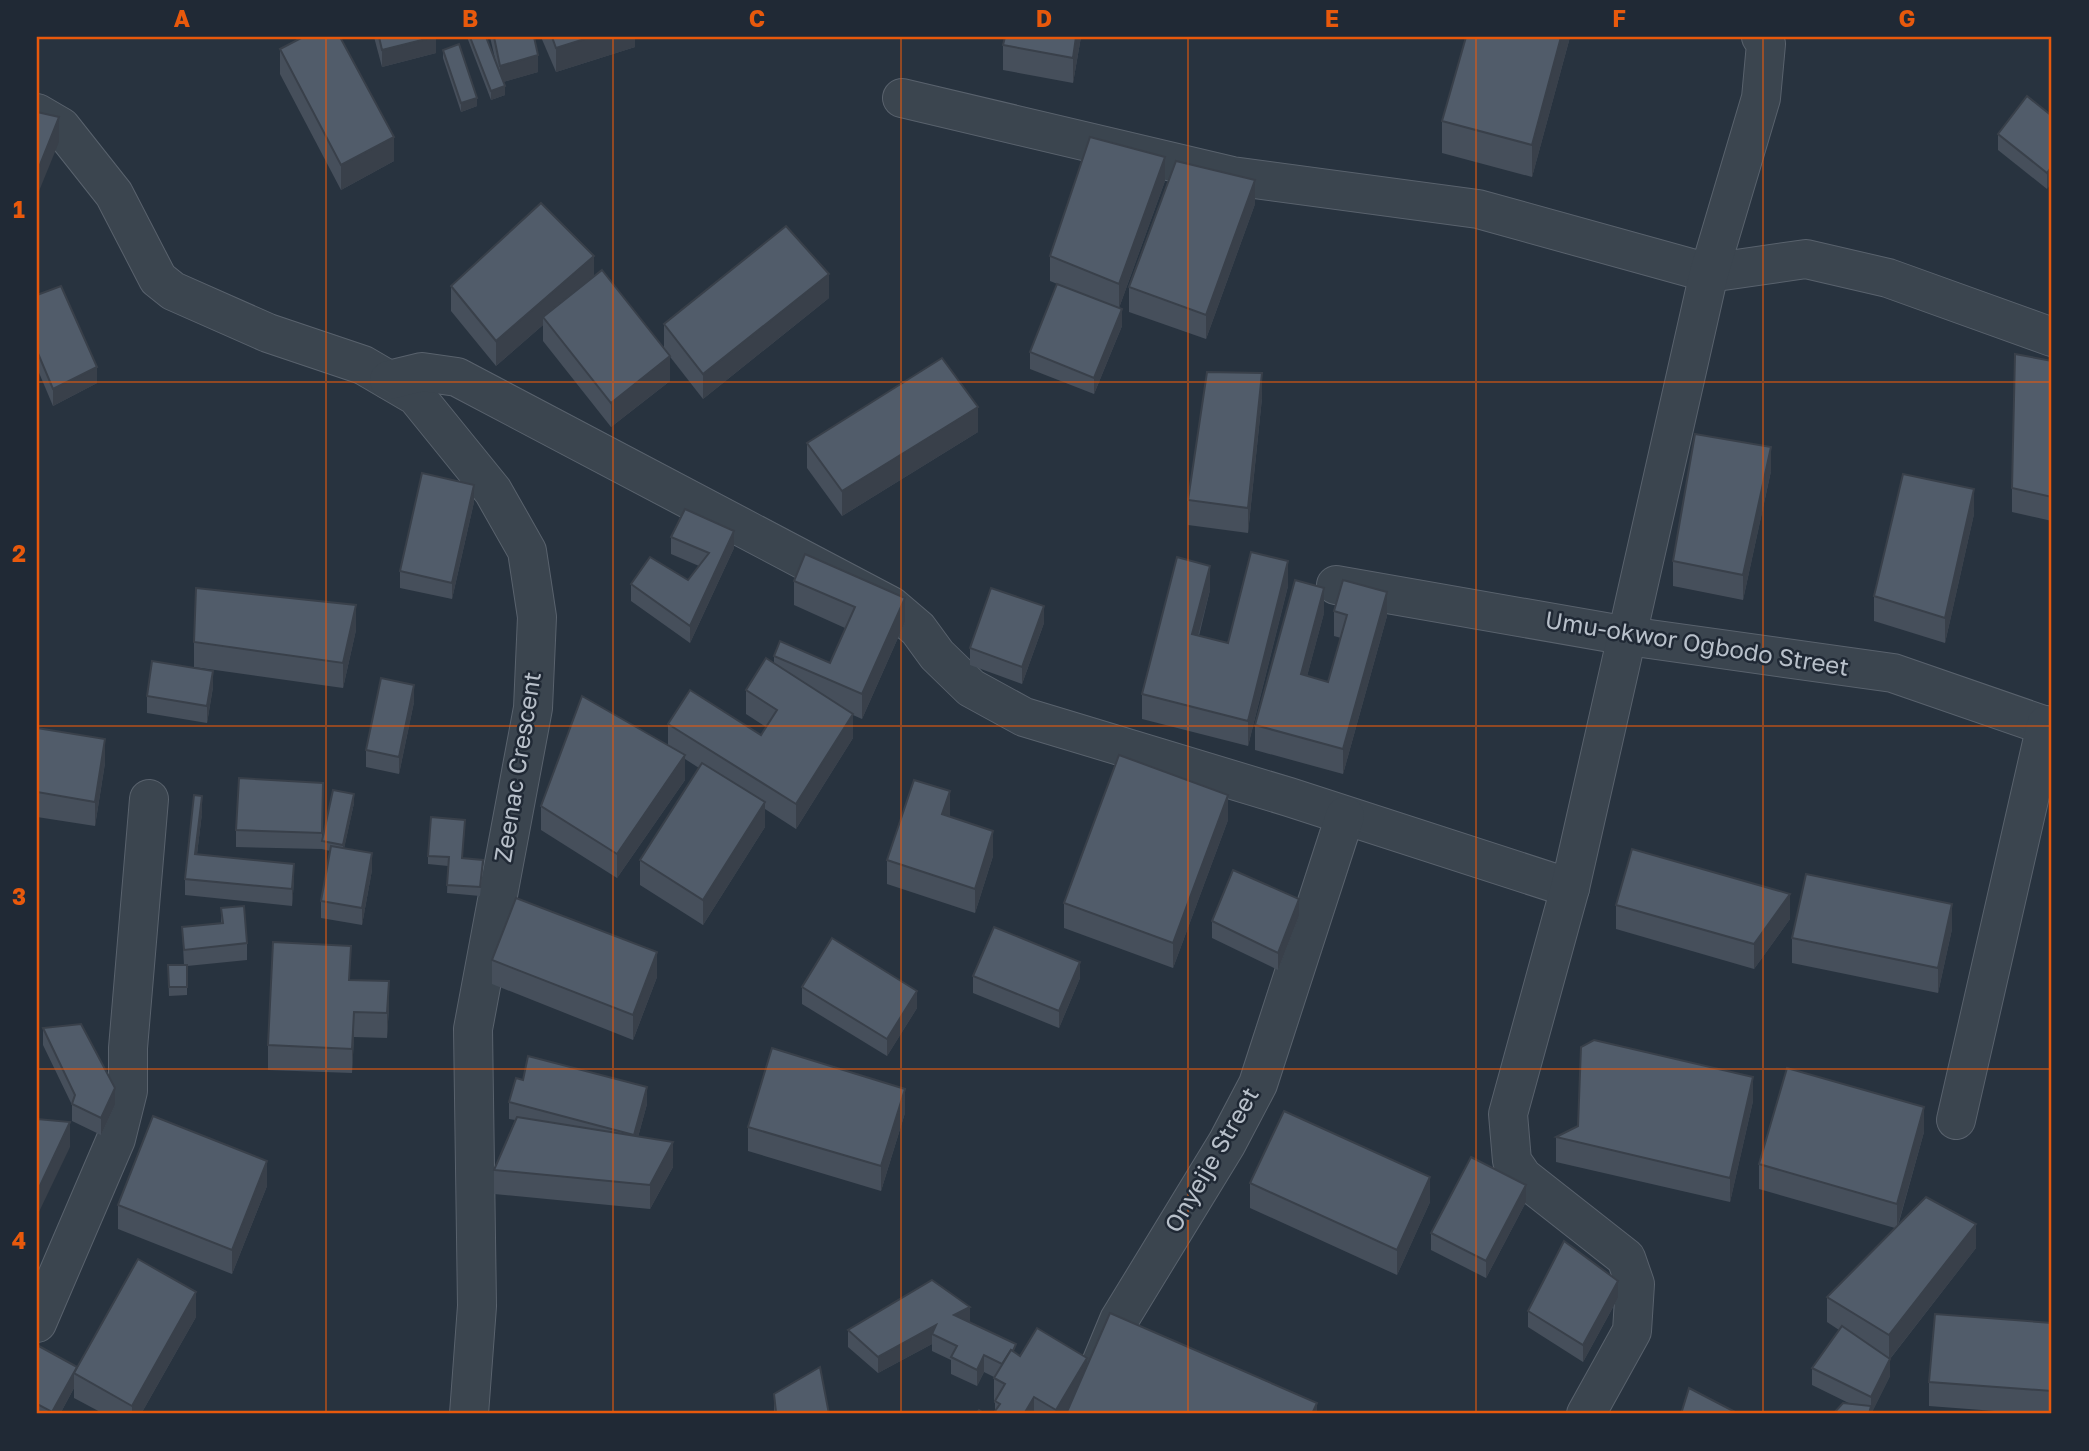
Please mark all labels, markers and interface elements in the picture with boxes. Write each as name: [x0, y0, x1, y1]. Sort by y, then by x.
text: A: [174, 4, 191, 32]
text: B: [462, 4, 478, 32]
text: C: [749, 4, 765, 32]
text: D: [1036, 4, 1052, 32]
text: E: [1325, 4, 1339, 32]
text: F: [1612, 4, 1626, 32]
text: G: [1899, 4, 1915, 32]
text: 1: [13, 195, 25, 223]
text: 2: [12, 539, 26, 567]
street label: Umu-okwor Ogbodo Street: [1543, 604, 1851, 681]
street label: Zeenac Crescent: [487, 669, 546, 864]
text: 3: [12, 882, 26, 910]
street label: Onyeije Street: [1157, 1082, 1264, 1237]
text: 4: [12, 1226, 26, 1254]

